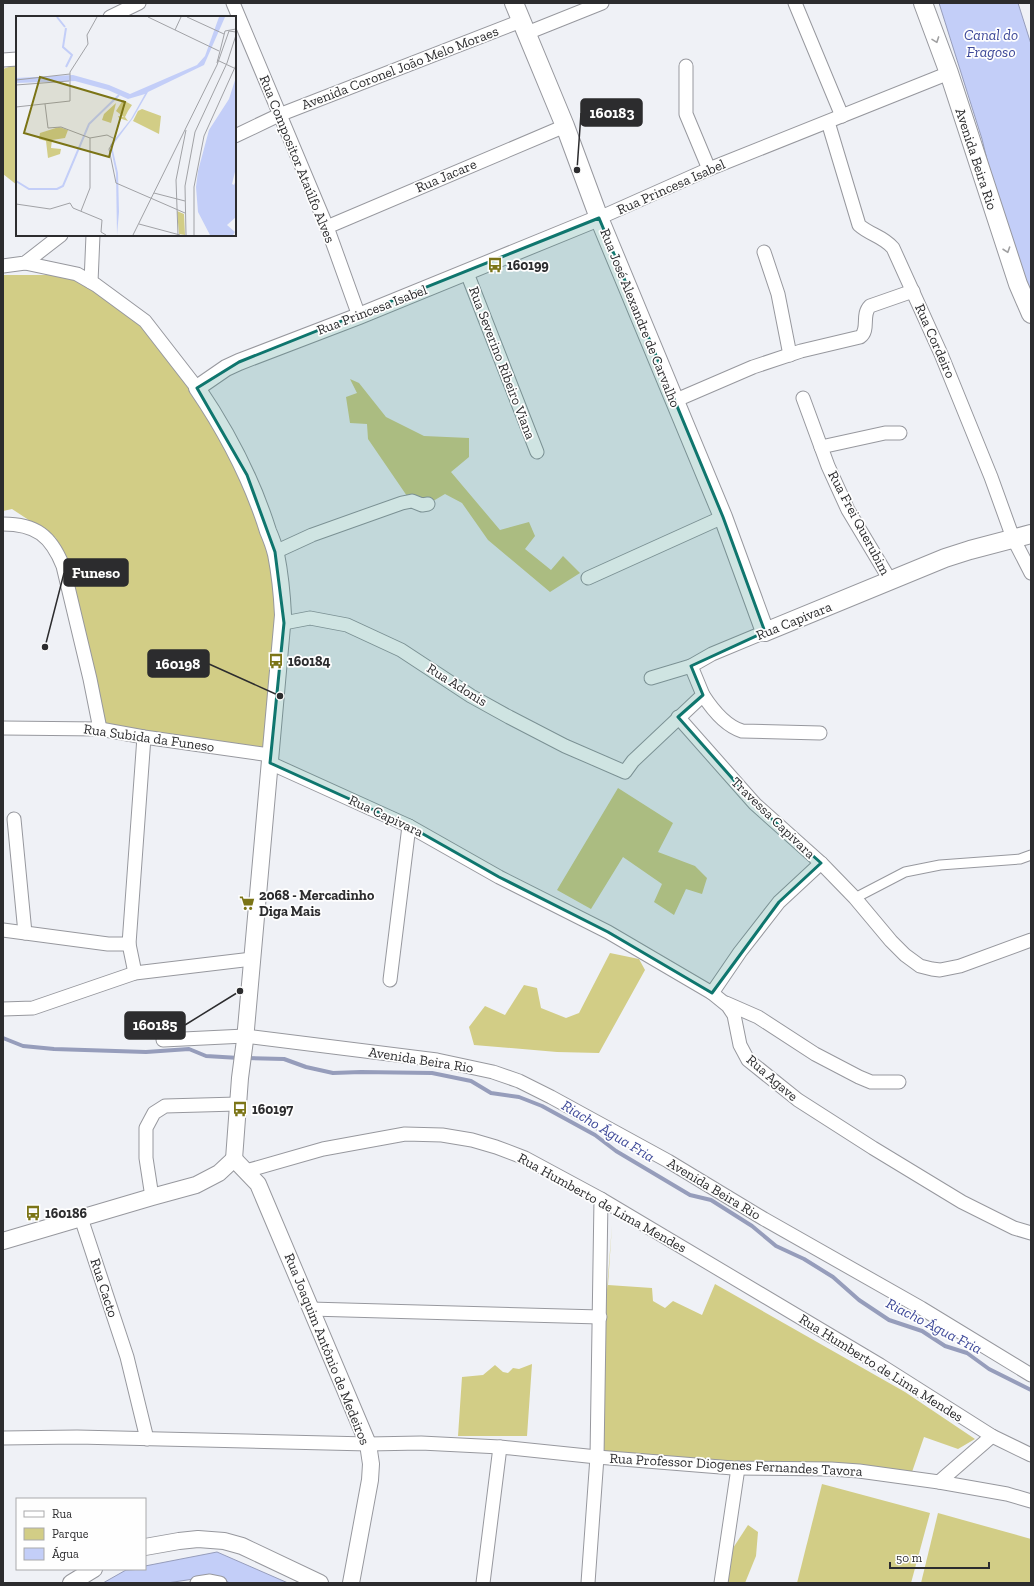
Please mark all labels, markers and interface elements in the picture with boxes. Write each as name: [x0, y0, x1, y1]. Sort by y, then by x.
inset map: [16, 16, 236, 236]
street label: Avenida Coronel João Melo Moraes: [299, 23, 501, 113]
water label: Canal do Fragoso: [964, 26, 1018, 61]
one-way arrow: [932, 36, 940, 43]
street label: Rua Compositor Ataúlfo Alves: [256, 73, 338, 245]
callout: 160183: [581, 99, 642, 126]
text: 160183: [590, 104, 634, 122]
street label: Avenida Beira Rio: [952, 106, 1000, 212]
street label: Rua Jacare: [413, 155, 479, 196]
street label: Rua Princesa Isabel: [614, 155, 728, 218]
street label: Rua José Alexandre de Carvalho: [596, 226, 684, 410]
one-way arrow: [1002, 246, 1010, 253]
bus stop icon: 160199: [486, 256, 504, 274]
place label: 160199: [507, 257, 549, 274]
street label: Rua Princesa Isabel: [315, 281, 430, 339]
street label: Rua Severino Ribeiro Viana: [465, 284, 539, 442]
street label: Rua Cordeiro: [911, 301, 959, 381]
street label: Rua Frei Querubim: [824, 468, 894, 578]
callout: Funeso: [64, 559, 128, 586]
text: Funeso: [72, 564, 120, 582]
street label: Rua Capivara: [754, 598, 835, 644]
callout: 160198: [148, 650, 209, 677]
bus stop icon: 160184: [267, 652, 285, 670]
place label: 160184: [288, 653, 330, 670]
text: 160198: [156, 655, 200, 673]
street label: Rua Adonis: [424, 660, 490, 710]
street label: Rua Subida da Funeso: [82, 720, 216, 756]
street label: Travessa Capivara: [727, 774, 819, 863]
street label: Rua Capivara: [346, 791, 426, 841]
place label: 2068 - Mercadinho Diga Mais: [259, 887, 375, 920]
supermarket icon: 2068 - Mercadinho Diga Mais: [238, 894, 256, 912]
callout: 160185: [125, 1012, 185, 1039]
text: 160185: [133, 1016, 178, 1034]
street label: Avenida Beira Rio: [367, 1043, 475, 1077]
street label: Rua Agave: [743, 1051, 801, 1105]
water label: Riacho Água Fria: [558, 1096, 658, 1166]
bus stop icon: 160197: [231, 1100, 249, 1118]
place label: 160197: [252, 1101, 293, 1118]
street label: Rua Humberto de Lima Mendes: [515, 1149, 689, 1257]
street label: Avenida Beira Rio: [664, 1154, 764, 1224]
bus stop icon: 160186: [24, 1204, 42, 1222]
place label: 160186: [45, 1205, 87, 1222]
street label: Rua Joaquim Antônio de Medeiros: [281, 1251, 373, 1447]
street label: Rua Cacto: [86, 1256, 122, 1320]
water label: Riacho Água Fria: [883, 1294, 985, 1358]
street label: Rua Humberto de Lima Mendes: [796, 1310, 966, 1426]
street label: Rua Professor Diogenes Fernandes Tavora: [609, 1450, 863, 1480]
legend: [16, 1498, 146, 1570]
text: Rua: [52, 1507, 72, 1521]
text: Parque: [52, 1527, 89, 1541]
scale bar: [890, 1544, 989, 1570]
text: Água: [52, 1546, 79, 1561]
text: 50 m: [896, 1551, 923, 1565]

